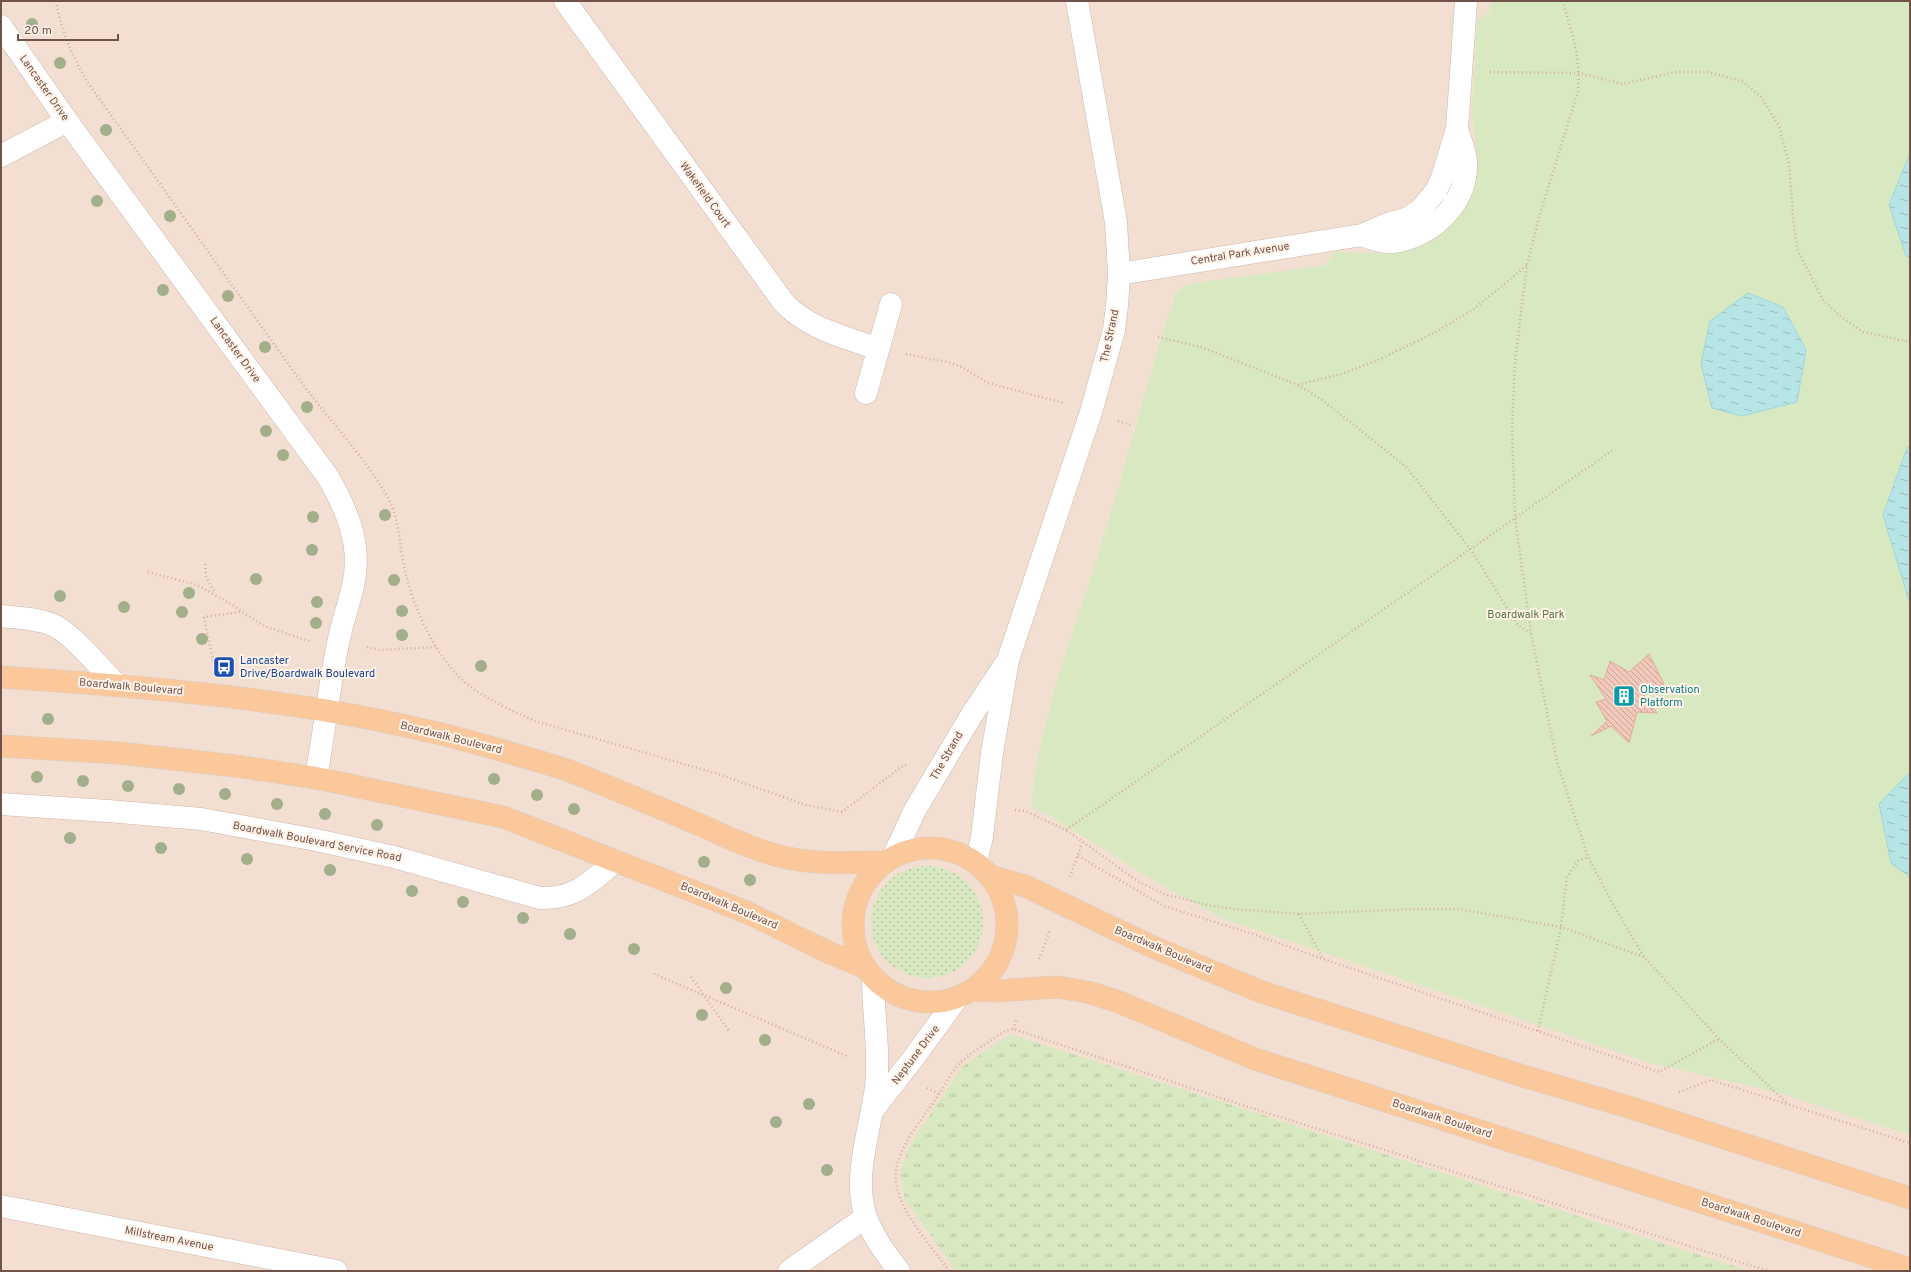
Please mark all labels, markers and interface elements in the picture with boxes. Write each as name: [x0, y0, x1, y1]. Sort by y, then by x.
scale bar: [18, 16, 118, 42]
text: 20 m: [24, 23, 52, 39]
street label: Lancaster Drive: [16, 52, 72, 124]
street label: Wakefield Court: [676, 159, 734, 231]
street label: Central Park Avenue: [1190, 239, 1290, 269]
street label: The Strand: [1098, 308, 1122, 364]
street label: Lancaster Drive: [207, 314, 264, 386]
park label: Boardwalk Park: [1487, 608, 1565, 622]
bus stop icon: Lancaster Drive/Boardwalk Boulevard: [211, 654, 237, 680]
place label: Lancaster Drive/Boardwalk Boulevard: [240, 654, 375, 681]
street label: Boardwalk Boulevard: [78, 675, 184, 699]
building icon: Observation Platform: [1611, 683, 1637, 709]
place label: Observation Platform: [1640, 683, 1700, 710]
street label: Boardwalk Boulevard: [399, 719, 503, 757]
street label: The Strand: [927, 729, 967, 783]
street label: Boardwalk Boulevard Service Road: [231, 819, 403, 865]
street label: Boardwalk Boulevard: [678, 879, 780, 933]
street label: Boardwalk Boulevard: [1112, 923, 1214, 977]
street label: Neptune Drive: [889, 1022, 943, 1088]
street label: Boardwalk Boulevard: [1390, 1096, 1494, 1142]
street label: Boardwalk Boulevard: [1699, 1195, 1803, 1241]
street label: Millstream Avenue: [123, 1224, 215, 1254]

